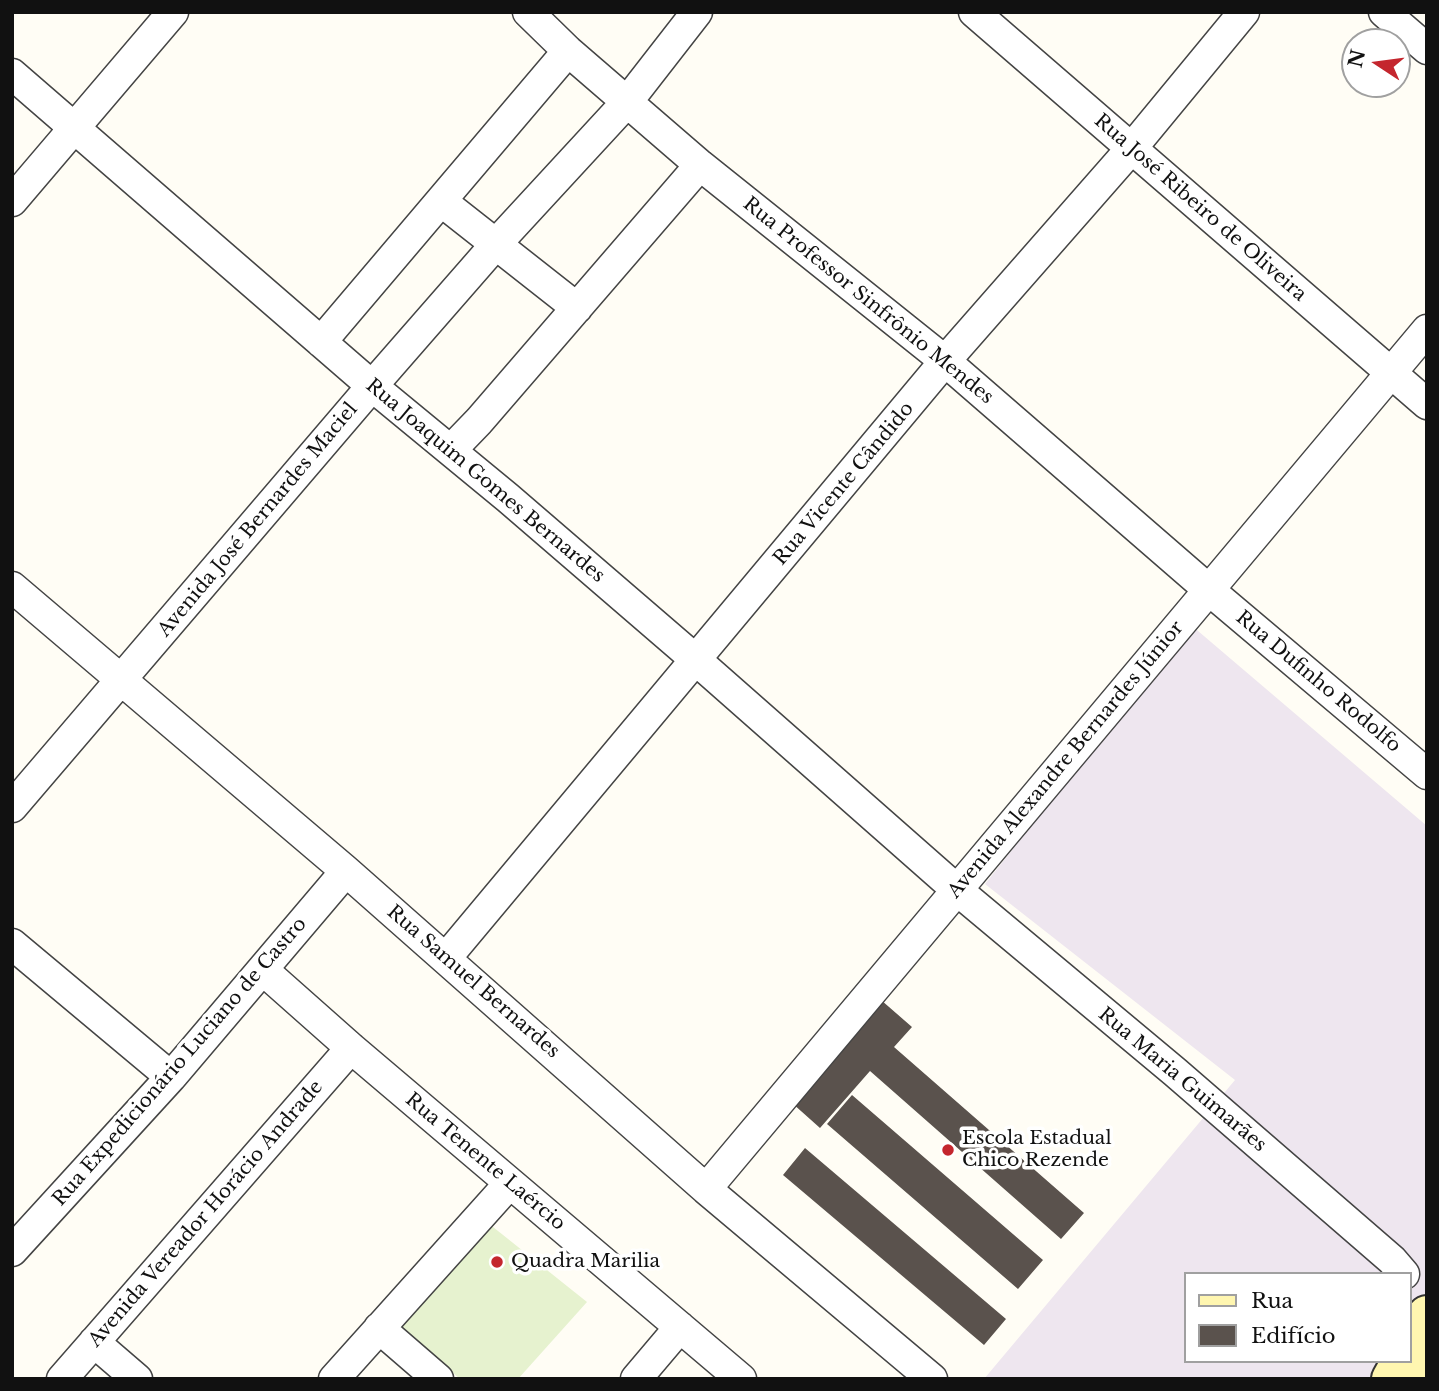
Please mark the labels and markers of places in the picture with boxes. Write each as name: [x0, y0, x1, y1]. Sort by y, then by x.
place label: Escola Estadual Chico Rezende: [962, 1128, 1112, 1172]
marker: Escola Estadual Chico Rezende: [940, 1142, 956, 1158]
place label: Quadra Marilia: [511, 1251, 660, 1273]
marker: Quadra Marilia: [489, 1254, 505, 1270]

